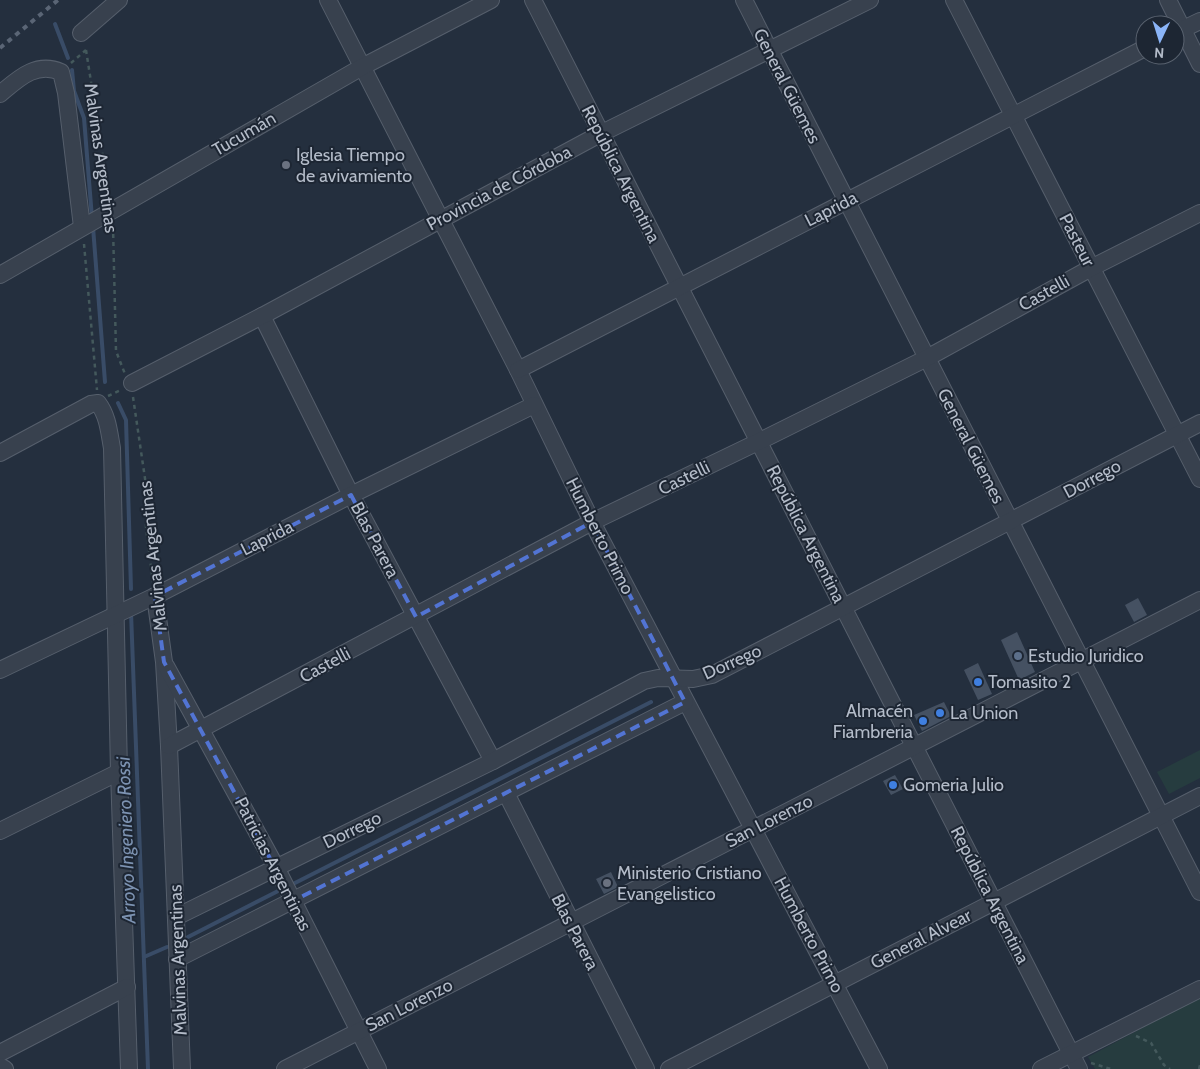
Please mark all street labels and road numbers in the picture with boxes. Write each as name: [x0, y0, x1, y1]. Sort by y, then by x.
street label: General Güemes: [749, 25, 825, 147]
street label: Malvinas Argentinas: [80, 82, 122, 234]
street label: República Argentina: [577, 102, 665, 247]
street label: Tucumán: [208, 107, 280, 161]
street label: Provincia de Córdoba: [423, 140, 575, 235]
street label: Laprida: [801, 186, 861, 231]
street label: Pasteur: [1054, 210, 1100, 270]
street label: Castelli: [1015, 270, 1073, 316]
street label: General Güemes: [933, 385, 1009, 507]
street label: Dorrego: [1059, 455, 1125, 503]
street label: Castelli: [655, 456, 713, 500]
street label: República Argentina: [762, 462, 850, 607]
street label: Humberto Primo: [561, 474, 639, 598]
street label: Malvinas Argentinas: [134, 480, 172, 632]
street label: Blas Parera: [346, 498, 404, 582]
street label: Laprida: [237, 515, 297, 560]
street label: Dorrego: [699, 639, 765, 685]
street label: Castelli: [296, 642, 354, 688]
street label: San Lorenzo: [722, 790, 816, 852]
street label: Patricias Argentinas: [230, 794, 316, 934]
street label: Dorrego: [319, 806, 385, 854]
street label: República Argentina: [946, 823, 1034, 968]
street label: Humberto Primo: [769, 873, 849, 997]
street label: Malvinas Argentinas: [164, 884, 192, 1036]
street label: Blas Parera: [546, 890, 604, 974]
street label: General Alvear: [867, 904, 975, 974]
street label: San Lorenzo: [362, 974, 456, 1036]

